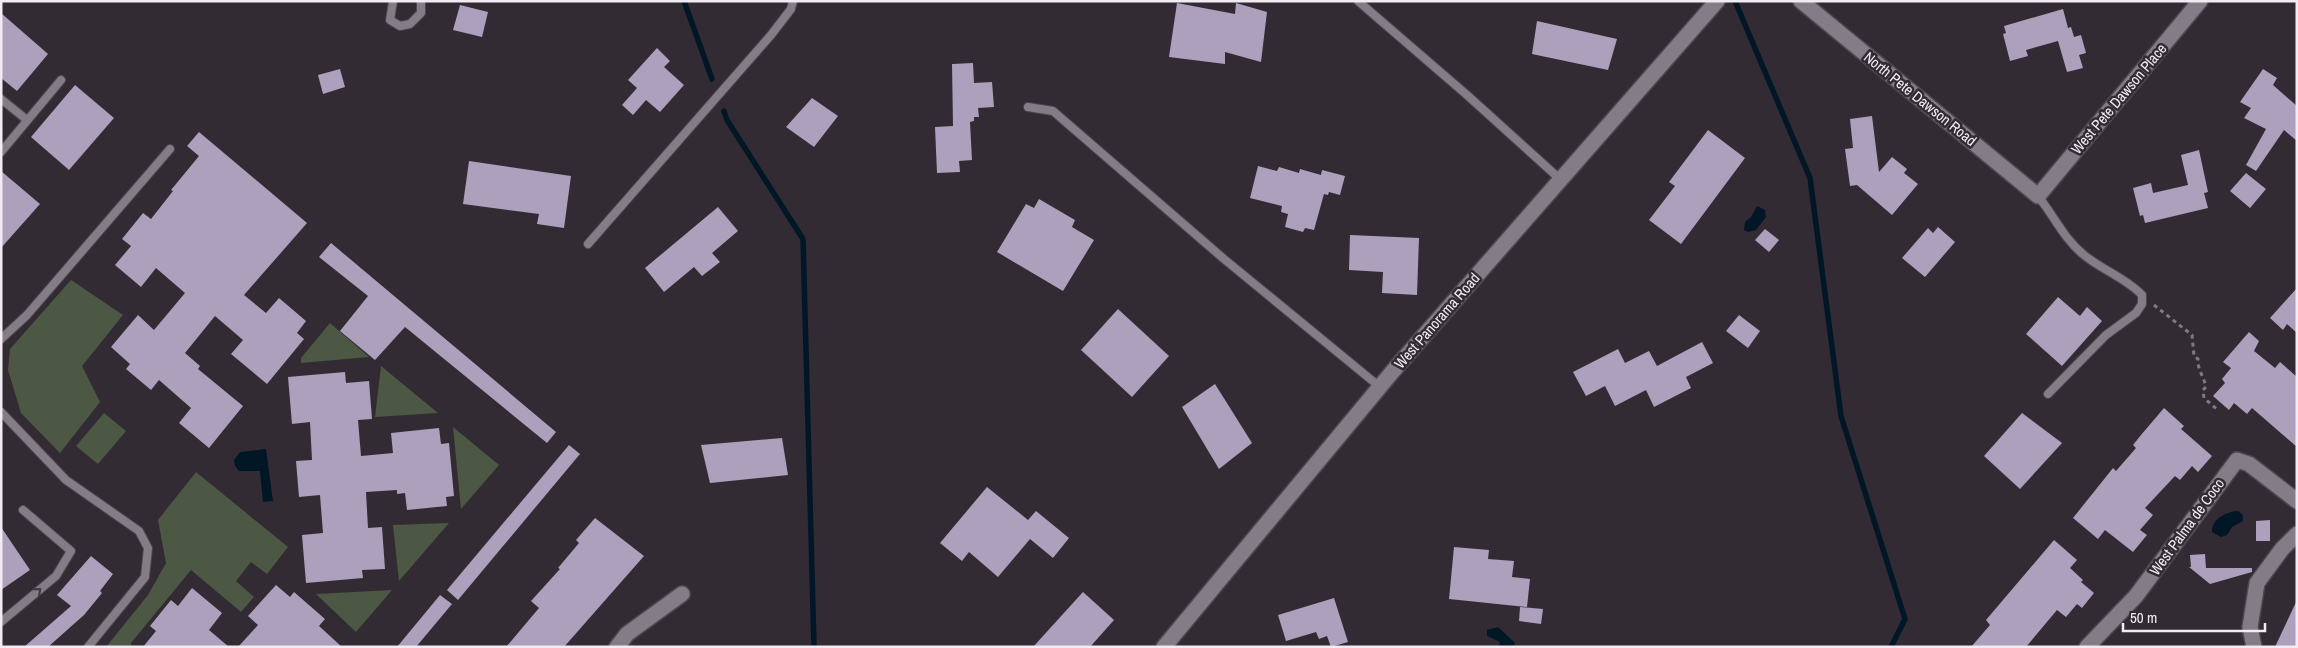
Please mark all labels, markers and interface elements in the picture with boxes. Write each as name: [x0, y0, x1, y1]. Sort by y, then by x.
street label: West Pete Dawson Place: [2066, 39, 2171, 159]
street label: North Pete Dawson Road: [1860, 47, 1981, 151]
street label: West Panorama Road: [1389, 268, 1484, 373]
street label: West Palma de Coco: [2144, 474, 2229, 580]
one-way arrow: [33, 587, 42, 596]
scale bar: [2123, 600, 2266, 632]
text: 50 m: [2130, 607, 2157, 628]

